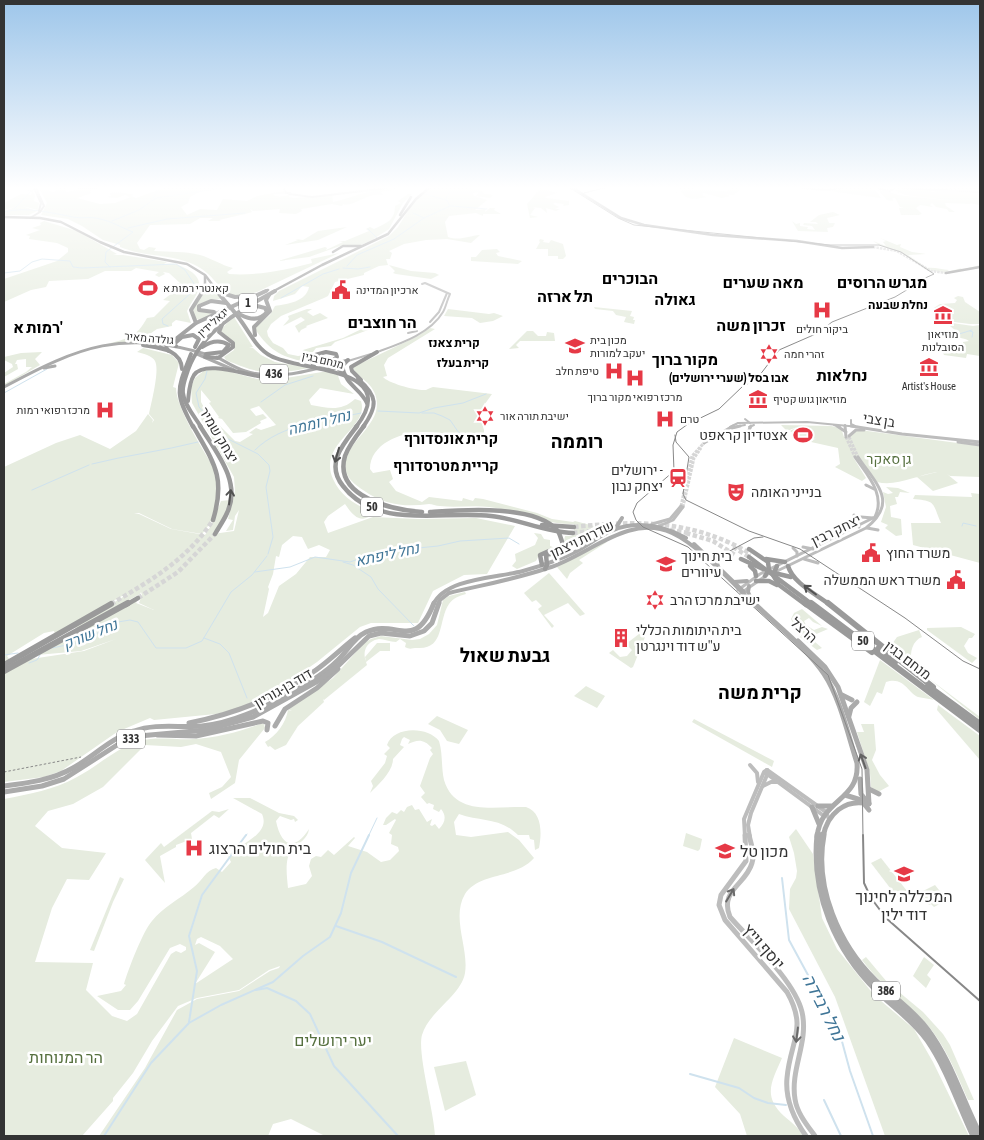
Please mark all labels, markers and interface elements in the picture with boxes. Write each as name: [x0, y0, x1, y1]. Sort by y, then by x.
district label: הבוכרים: [602, 269, 658, 287]
district label: מאה שערים: [722, 273, 804, 291]
district label: מגרש הרוסים: [837, 273, 927, 291]
sports icon: קאנטרי רמות א: [137, 277, 159, 299]
public building icon: ארכיון המדינה: [330, 279, 352, 301]
place label: קאנטרי רמות א: [163, 282, 229, 294]
place label: ארכיון המדינה: [356, 284, 419, 296]
district label: תל ארזה: [537, 287, 593, 305]
district label: גאולה: [654, 290, 696, 308]
road number: 1: [239, 294, 257, 312]
district label: נחלת שבעה: [868, 298, 928, 312]
hospital icon: ביקור חולים: [811, 299, 833, 321]
museum icon: מוזיאון הסובלנות: [932, 304, 954, 326]
street label: יגאל ידין: [195, 305, 231, 339]
district label: הר חוצבים: [347, 313, 417, 331]
district label: זכרון משה: [716, 316, 786, 334]
district label: רמות א': [13, 318, 63, 336]
place label: ביקור חולים: [796, 323, 848, 335]
place label: מוזיאון הסובלנות: [922, 328, 964, 353]
street label: גולדה מאיר: [124, 330, 174, 346]
place label: מכון בית יעקב למורות: [590, 334, 645, 359]
school or university icon: מכון בית יעקב למורות: [564, 335, 586, 357]
district label: קרית צאנז: [428, 336, 480, 350]
synagogue icon: זהרי חמה: [758, 343, 780, 365]
place label: זהרי חמה: [784, 348, 825, 360]
street label: מנחם בגין: [301, 349, 345, 371]
district label: מקור ברוך: [652, 350, 718, 368]
district label: קרית בעלז: [437, 356, 489, 370]
museum icon: Artist's House: [918, 356, 940, 378]
hospital icon: טיפת חלב: [603, 360, 625, 382]
road number: 436: [260, 364, 288, 384]
place label: טיפת חלב: [556, 365, 599, 377]
district label: נחלאות: [816, 366, 868, 384]
hospital icon: מרכז רפואי מקור ברוך: [624, 367, 646, 389]
district label: אבו בסל (שערי ירושלים): [669, 371, 789, 385]
place label: Artist's House: [902, 380, 956, 392]
museum icon: מוזיאון גוש קטיף: [747, 388, 769, 410]
place label: מרכז רפואי מקור ברוך: [588, 391, 682, 403]
place label: מוזיאון גוש קטיף: [773, 393, 847, 405]
hospital icon: מרכז רפואי רמות: [94, 399, 116, 421]
place label: מרכז רפואי רמות: [16, 404, 90, 416]
street label: יצחק שמיר: [196, 404, 242, 466]
synagogue icon: ישיבת תורה אור: [474, 405, 496, 427]
water label: נחל רוממה: [286, 406, 354, 438]
hospital icon: טרם: [654, 408, 676, 430]
place label: ישיבת תורה אור: [500, 410, 569, 422]
street label: בן צבי: [862, 410, 897, 431]
place label: טרם: [680, 413, 699, 425]
sports icon: אצטדיון קראפט: [792, 424, 814, 446]
place label: אצטדיון קראפט: [699, 427, 788, 443]
district label: קרית אונסדורף: [404, 430, 498, 447]
district label: רוממה: [551, 430, 603, 452]
one-way arrow: [332, 447, 342, 463]
park label: גן סאקר: [867, 451, 911, 467]
district label: קריית מטרסדורף: [393, 457, 499, 474]
place label: ירושלים - יצחק נבון: [611, 462, 663, 494]
station icon: ירושלים - יצחק נבון: [667, 467, 689, 489]
theatre icon: בנייני האומה: [725, 481, 747, 503]
place label: בנייני האומה: [751, 484, 822, 500]
one-way arrow: [226, 490, 236, 506]
road number: 50: [361, 498, 383, 516]
street label: יצחק רבין: [808, 511, 864, 549]
street label: שדרות ויצמן: [547, 517, 617, 561]
water label: נחל ליפתא: [353, 539, 422, 569]
public building icon: משרד החוץ: [860, 542, 882, 564]
place label: משרד החוץ: [886, 545, 950, 561]
place label: בית חינוך עיוורים: [681, 548, 733, 580]
school or university icon: בית חינוך עיוורים: [655, 553, 677, 575]
public building icon: משרד ראש הממשלה: [945, 569, 967, 591]
place label: משרד ראש הממשלה: [824, 572, 941, 588]
one-way arrow: [804, 584, 817, 595]
synagogue icon: ישיבת מרכז הרב: [644, 589, 666, 611]
place label: ישיבת מרכז הרב: [670, 592, 760, 608]
street label: הרצל: [788, 614, 820, 646]
water label: נחל שורק: [60, 615, 122, 654]
place label: בית היתומות הכללי ע"ש דוד וינגרטן: [636, 622, 742, 654]
building icon: בית היתומות הכללי ע"ש דוד וינגרטן: [610, 627, 632, 649]
road number: 50: [852, 631, 874, 650]
street label: מנחם בגין: [881, 637, 935, 683]
district label: גבעת שאול: [460, 644, 550, 666]
street label: דוד בן-גוריון: [251, 665, 315, 711]
district label: קרית משה: [718, 681, 802, 703]
road number: 333: [117, 730, 145, 749]
one-way arrow: [858, 754, 867, 769]
hospital icon: בית חולים הרצוג: [183, 837, 205, 859]
place label: בית חולים הרצוג: [209, 839, 312, 857]
school or university icon: מכון טל: [714, 840, 736, 862]
place label: מכון טל: [740, 842, 788, 860]
school or university icon: המכללה לחינוך דוד ילין: [893, 863, 915, 885]
place label: המכללה לחינוך דוד ילין: [855, 887, 953, 923]
one-way arrow: [726, 888, 736, 902]
street label: יוסף וייץ: [739, 920, 789, 972]
water label: נחל רבידה: [798, 970, 851, 1046]
road number: 386: [872, 981, 900, 1000]
one-way arrow: [792, 1026, 802, 1042]
park label: יער ירושלים: [294, 1031, 372, 1049]
park label: הר המנוחות: [29, 1048, 103, 1066]

